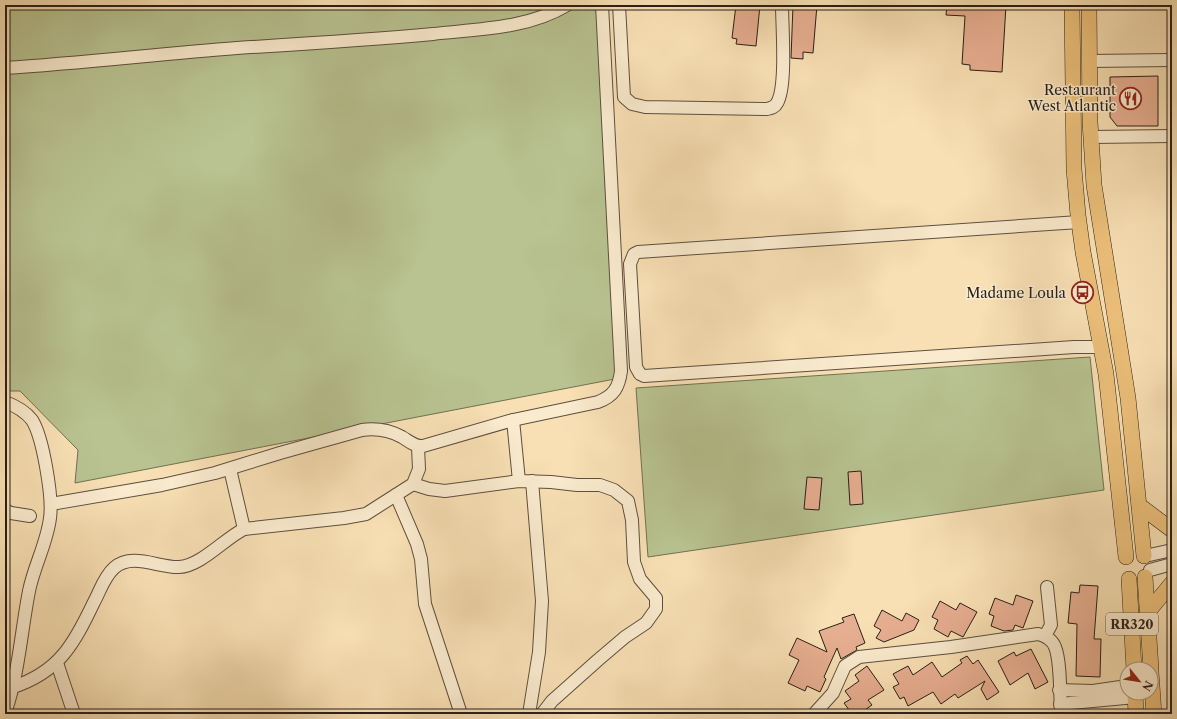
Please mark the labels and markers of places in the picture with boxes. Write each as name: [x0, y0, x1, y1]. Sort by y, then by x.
place label: Restaurant West Atlantic: [1027, 81, 1116, 115]
restaurant icon: Restaurant West Atlantic: [1118, 85, 1144, 111]
bus stop icon: Madame Loula: [1069, 280, 1095, 306]
place label: Madame Loula: [966, 284, 1067, 302]

